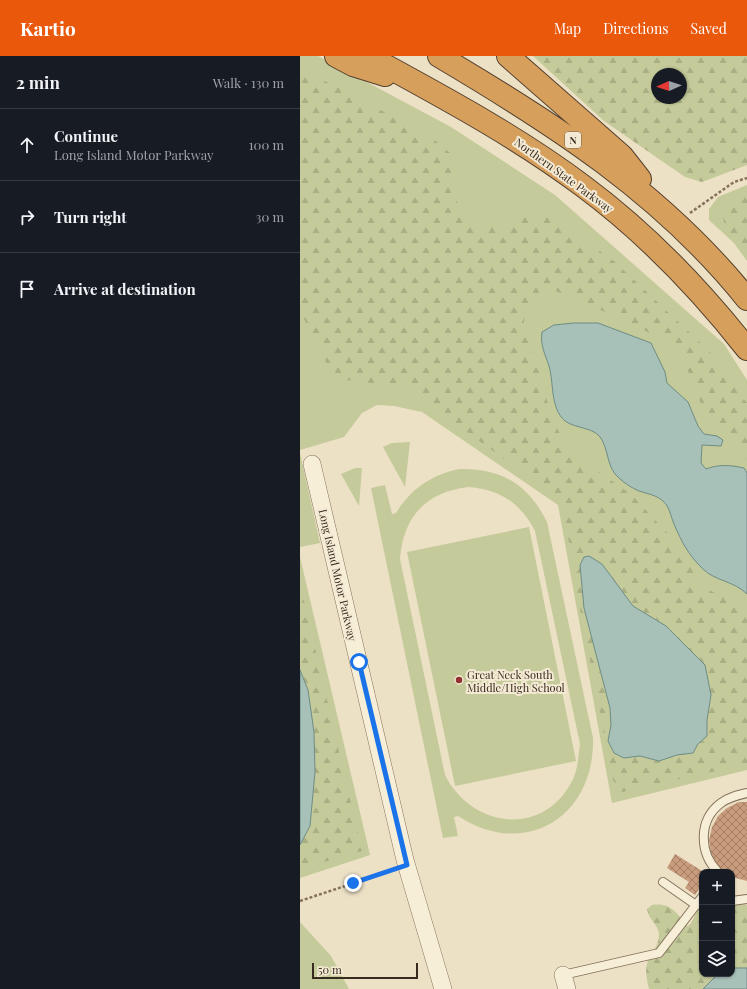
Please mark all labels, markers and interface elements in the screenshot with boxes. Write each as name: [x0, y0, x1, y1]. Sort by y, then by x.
text: Kartio: [20, 15, 76, 41]
text: Map: [554, 19, 581, 38]
text: Directions: [603, 19, 669, 38]
text: Saved: [691, 19, 727, 38]
north arrow: [651, 68, 687, 104]
text: 2 min: [16, 71, 60, 93]
text: Walk · 130 m: [213, 74, 284, 91]
text: Continue: [54, 126, 118, 146]
road number: N: [565, 132, 581, 148]
icon: ahead: [16, 134, 38, 156]
street label: Northern State Parkway: [512, 134, 617, 216]
text: 100 m: [249, 136, 284, 153]
text: Long Island Motor Parkway: [54, 146, 214, 163]
icon: right: [16, 206, 38, 228]
text: Turn right: [54, 207, 127, 227]
text: 30 m: [256, 208, 284, 225]
icon: arrive: [16, 278, 38, 300]
text: Arrive at destination: [54, 279, 196, 299]
street label: Long Island Motor Parkway: [315, 508, 361, 643]
route start: [350, 653, 368, 671]
place label: Great Neck South Middle/High School: [467, 667, 565, 695]
marker: Great Neck South Middle/High School: [454, 675, 464, 685]
map controls: [699, 869, 735, 977]
button: +: [699, 869, 735, 905]
route end: [344, 874, 362, 892]
button: −: [699, 905, 735, 941]
button: layers: [699, 941, 735, 977]
scale bar: [312, 961, 418, 980]
text: 50 m: [318, 962, 342, 977]

